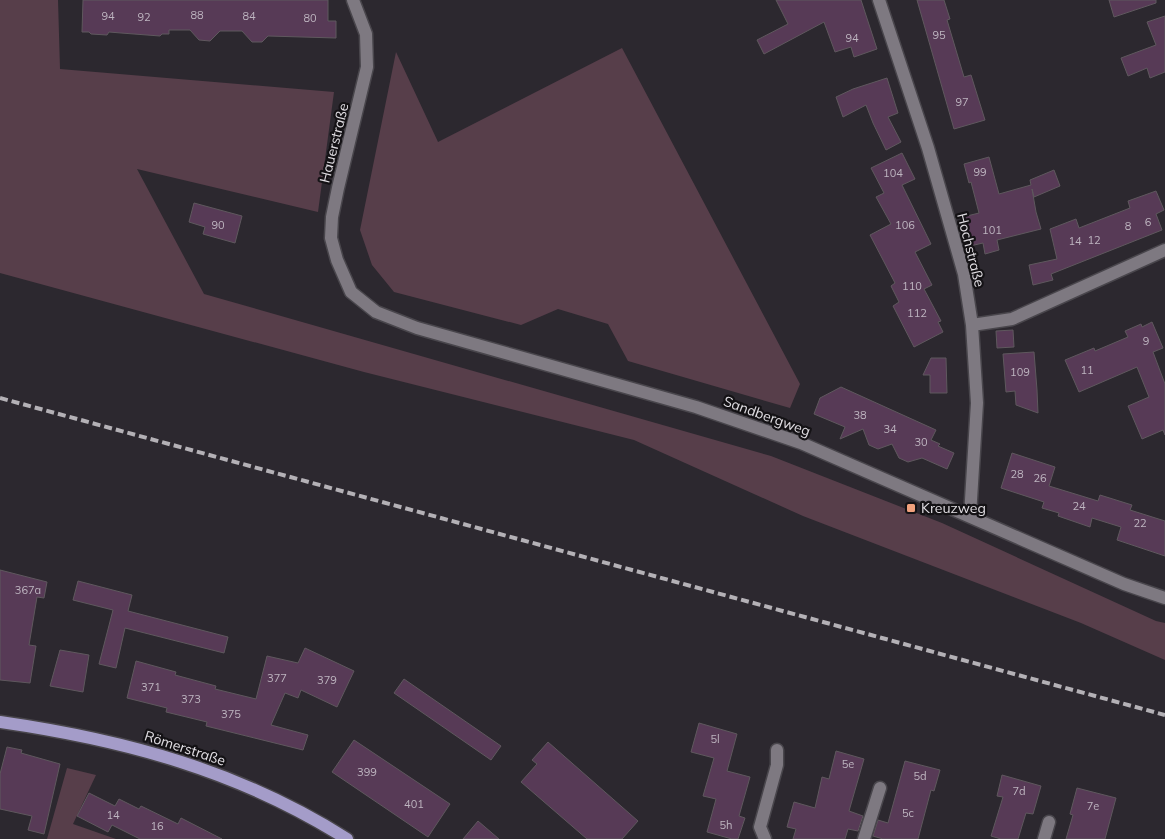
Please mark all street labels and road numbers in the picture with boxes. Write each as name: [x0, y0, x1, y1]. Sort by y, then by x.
street label: Hauerstraße: [315, 101, 353, 185]
street label: Hochstraße: [953, 211, 989, 289]
street label: Sandbergweg: [721, 392, 813, 440]
street label: Römerstraße: [142, 726, 228, 770]

